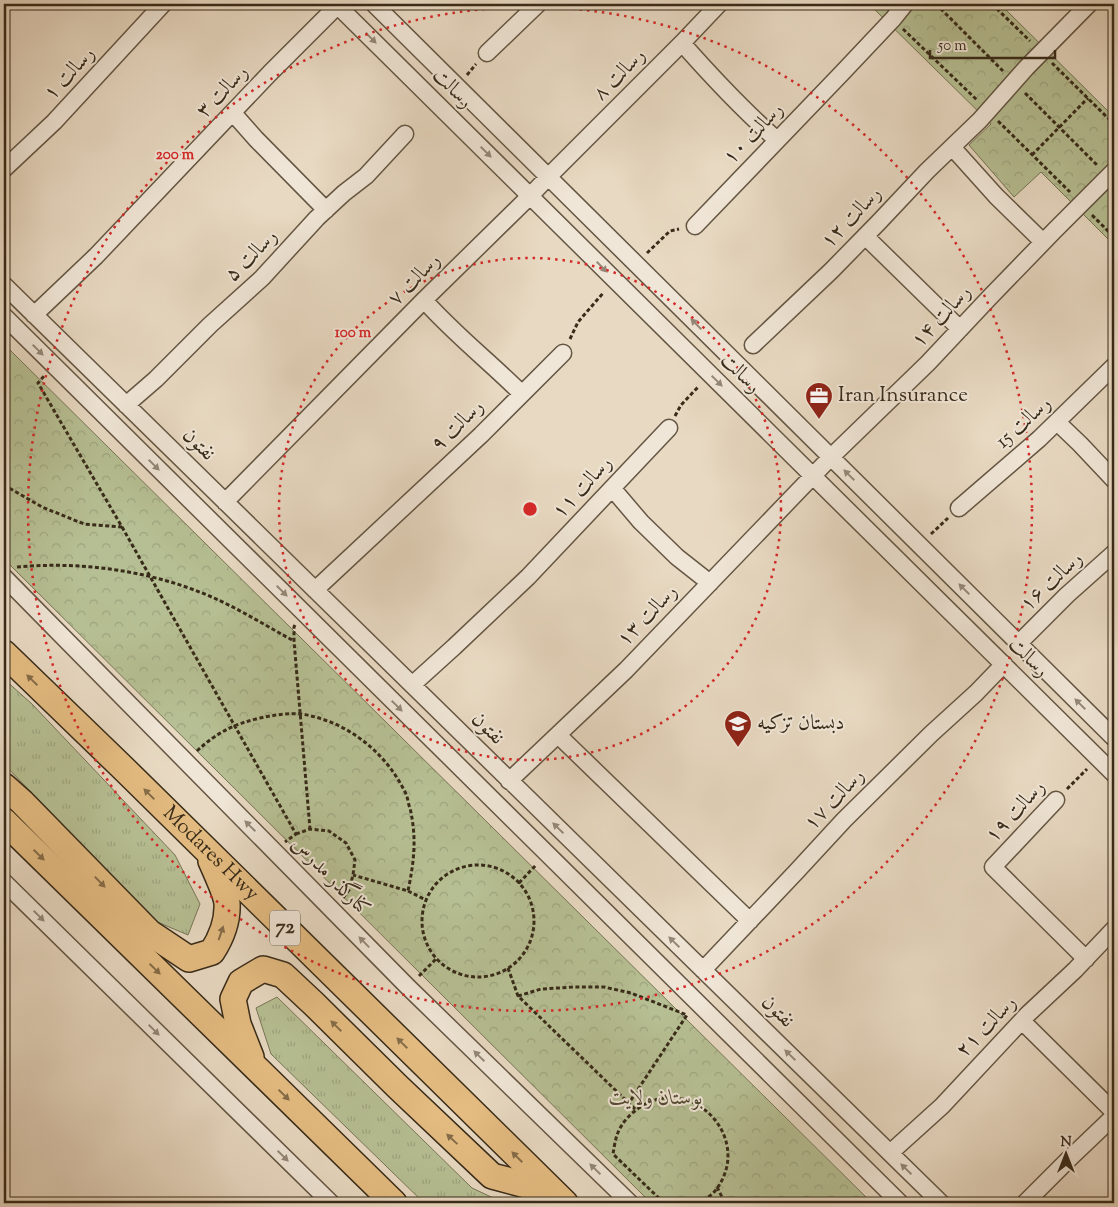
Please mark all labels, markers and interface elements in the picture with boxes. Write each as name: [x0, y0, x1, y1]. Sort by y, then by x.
scale bar: [930, 28, 1056, 60]
one-way arrow: [364, 32, 376, 44]
text: 50 m: [937, 36, 967, 57]
street label: رسالت ۱: [37, 40, 103, 108]
street label: رسالت ۸: [587, 42, 653, 108]
street label: رسالت ۳: [190, 59, 256, 125]
street label: رسالت: [425, 62, 479, 116]
street label: رسالت ۱۰: [717, 96, 791, 172]
text: 200 m: [156, 145, 195, 166]
one-way arrow: [480, 146, 492, 158]
street label: رسالت ۱۲: [815, 180, 889, 256]
street label: رسالت ۵: [219, 223, 285, 289]
street label: رسالت ۷: [382, 247, 448, 313]
one-way arrow: [596, 260, 608, 272]
street label: رسالت ۱۴: [905, 279, 979, 355]
one-way arrow: [691, 318, 703, 330]
text: 100 m: [335, 323, 372, 344]
one-way arrow: [32, 344, 44, 356]
street label: رسالت: [713, 347, 767, 401]
one-way arrow: [711, 375, 723, 387]
office icon: Iran Insurance: [804, 381, 834, 420]
place label: Iran Insurance: [838, 381, 968, 411]
street label: رسالت 15: [989, 390, 1059, 456]
street label: رسالت ۹: [425, 393, 491, 459]
street label: نفتون: [175, 422, 221, 468]
street label: رسالت ۱۱: [546, 450, 620, 526]
one-way arrow: [148, 458, 160, 470]
one-way arrow: [843, 469, 855, 481]
centre of rings: [521, 500, 539, 518]
street label: رسالت ۱۶: [1014, 545, 1090, 619]
street label: رسالت ۱۳: [611, 578, 685, 654]
one-way arrow: [959, 584, 971, 596]
one-way arrow: [276, 585, 288, 597]
street label: رسالت: [1001, 631, 1055, 685]
one-way arrow: [27, 674, 39, 686]
one-way arrow: [1074, 698, 1086, 710]
one-way arrow: [391, 699, 403, 711]
street label: نفتون: [464, 706, 510, 752]
school or university icon: دبستان تزکیه: [723, 709, 753, 748]
place label: دبستان تزکیه: [757, 709, 844, 739]
street label: رسالت ۱۷: [798, 762, 872, 838]
street label: رسالت ۱۹: [979, 774, 1053, 850]
one-way arrow: [143, 788, 155, 800]
street label: Modares Hwy: [155, 799, 266, 909]
one-way arrow: [244, 820, 256, 832]
one-way arrow: [552, 822, 564, 834]
street label: کنارگذر مدرس: [283, 829, 378, 924]
one-way arrow: [32, 849, 44, 861]
one-way arrow: [94, 876, 106, 888]
one-way arrow: [32, 910, 44, 922]
road number: 72: [270, 910, 300, 946]
one-way arrow: [218, 926, 225, 941]
one-way arrow: [358, 936, 370, 948]
one-way arrow: [668, 936, 680, 948]
one-way arrow: [149, 963, 161, 975]
street label: نفتون: [754, 989, 800, 1035]
street label: رسالت ۲۱: [950, 989, 1024, 1065]
one-way arrow: [330, 1020, 342, 1032]
one-way arrow: [148, 1024, 160, 1036]
one-way arrow: [396, 1037, 408, 1049]
one-way arrow: [473, 1050, 485, 1062]
one-way arrow: [784, 1050, 796, 1062]
park label: بوستان ولایت: [609, 1084, 703, 1114]
one-way arrow: [277, 1089, 289, 1101]
north arrow: [1040, 1130, 1090, 1180]
one-way arrow: [447, 1133, 459, 1145]
text: N: [1060, 1133, 1072, 1153]
one-way arrow: [277, 1150, 289, 1162]
one-way arrow: [512, 1151, 524, 1163]
one-way arrow: [590, 1163, 602, 1175]
one-way arrow: [900, 1163, 912, 1175]

